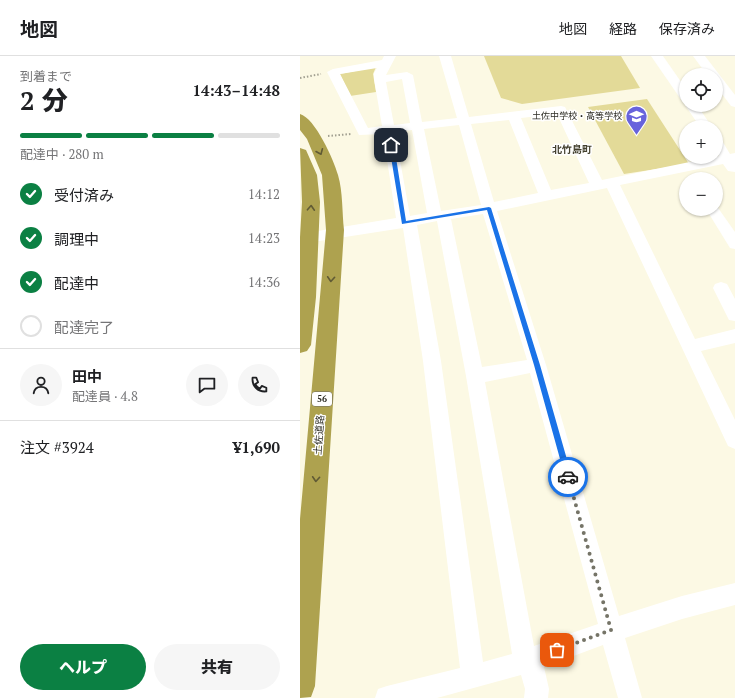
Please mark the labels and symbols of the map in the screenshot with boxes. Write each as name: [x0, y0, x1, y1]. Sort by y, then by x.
school or university icon: 土佐中学校・高等学校: [624, 103, 650, 136]
place label: 土佐中学校・高等学校: [532, 110, 622, 122]
pin: [374, 128, 408, 162]
district label: 北竹島町: [552, 143, 592, 156]
one-way arrow: [315, 147, 323, 155]
one-way arrow: [307, 205, 315, 211]
one-way arrow: [326, 276, 335, 282]
road number: 56: [312, 392, 332, 406]
street label: 土佐道路: [311, 415, 327, 455]
courier: [548, 457, 588, 497]
one-way arrow: [311, 476, 320, 482]
pin: [540, 633, 574, 667]

